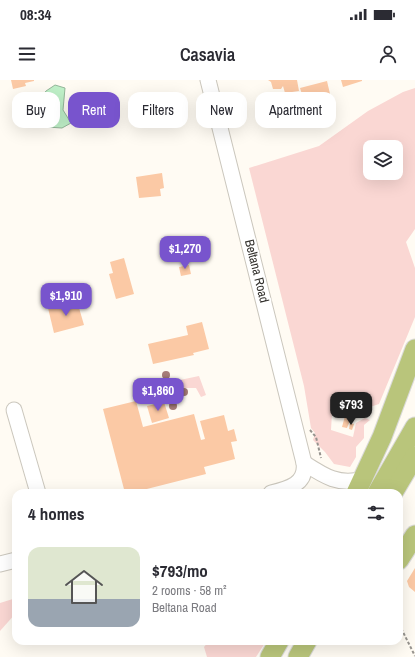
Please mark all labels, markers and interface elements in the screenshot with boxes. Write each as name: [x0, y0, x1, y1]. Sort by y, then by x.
text: 08:34: [20, 4, 51, 25]
text: Casavia: [180, 42, 235, 67]
icon: menu: [16, 43, 38, 65]
icon: person: [377, 43, 399, 65]
chip: Buy: [12, 92, 60, 128]
chip: Rent: [68, 92, 120, 128]
chip: Filters: [128, 92, 188, 128]
chip: New: [196, 92, 247, 128]
chip: Apartment: [255, 92, 336, 128]
map controls: [363, 140, 403, 180]
button: layers: [363, 140, 403, 180]
pin: $1,270: [152, 236, 218, 270]
street label: Beltana Road: [241, 238, 273, 304]
text: $1,270: [169, 240, 201, 257]
pin: $1,910: [33, 283, 99, 317]
text: $1,910: [50, 287, 82, 304]
pin: $1,860: [125, 378, 191, 412]
text: $1,860: [142, 382, 174, 399]
pin: $793: [327, 392, 375, 426]
text: $793: [339, 396, 363, 413]
text: 4 homes: [28, 502, 85, 525]
icon: filters: [365, 502, 387, 524]
text: $793/mo: [152, 559, 208, 582]
icon: home: [60, 563, 108, 611]
text: 2 rooms · 58 m²: [152, 582, 227, 599]
text: Beltana Road: [152, 599, 217, 616]

